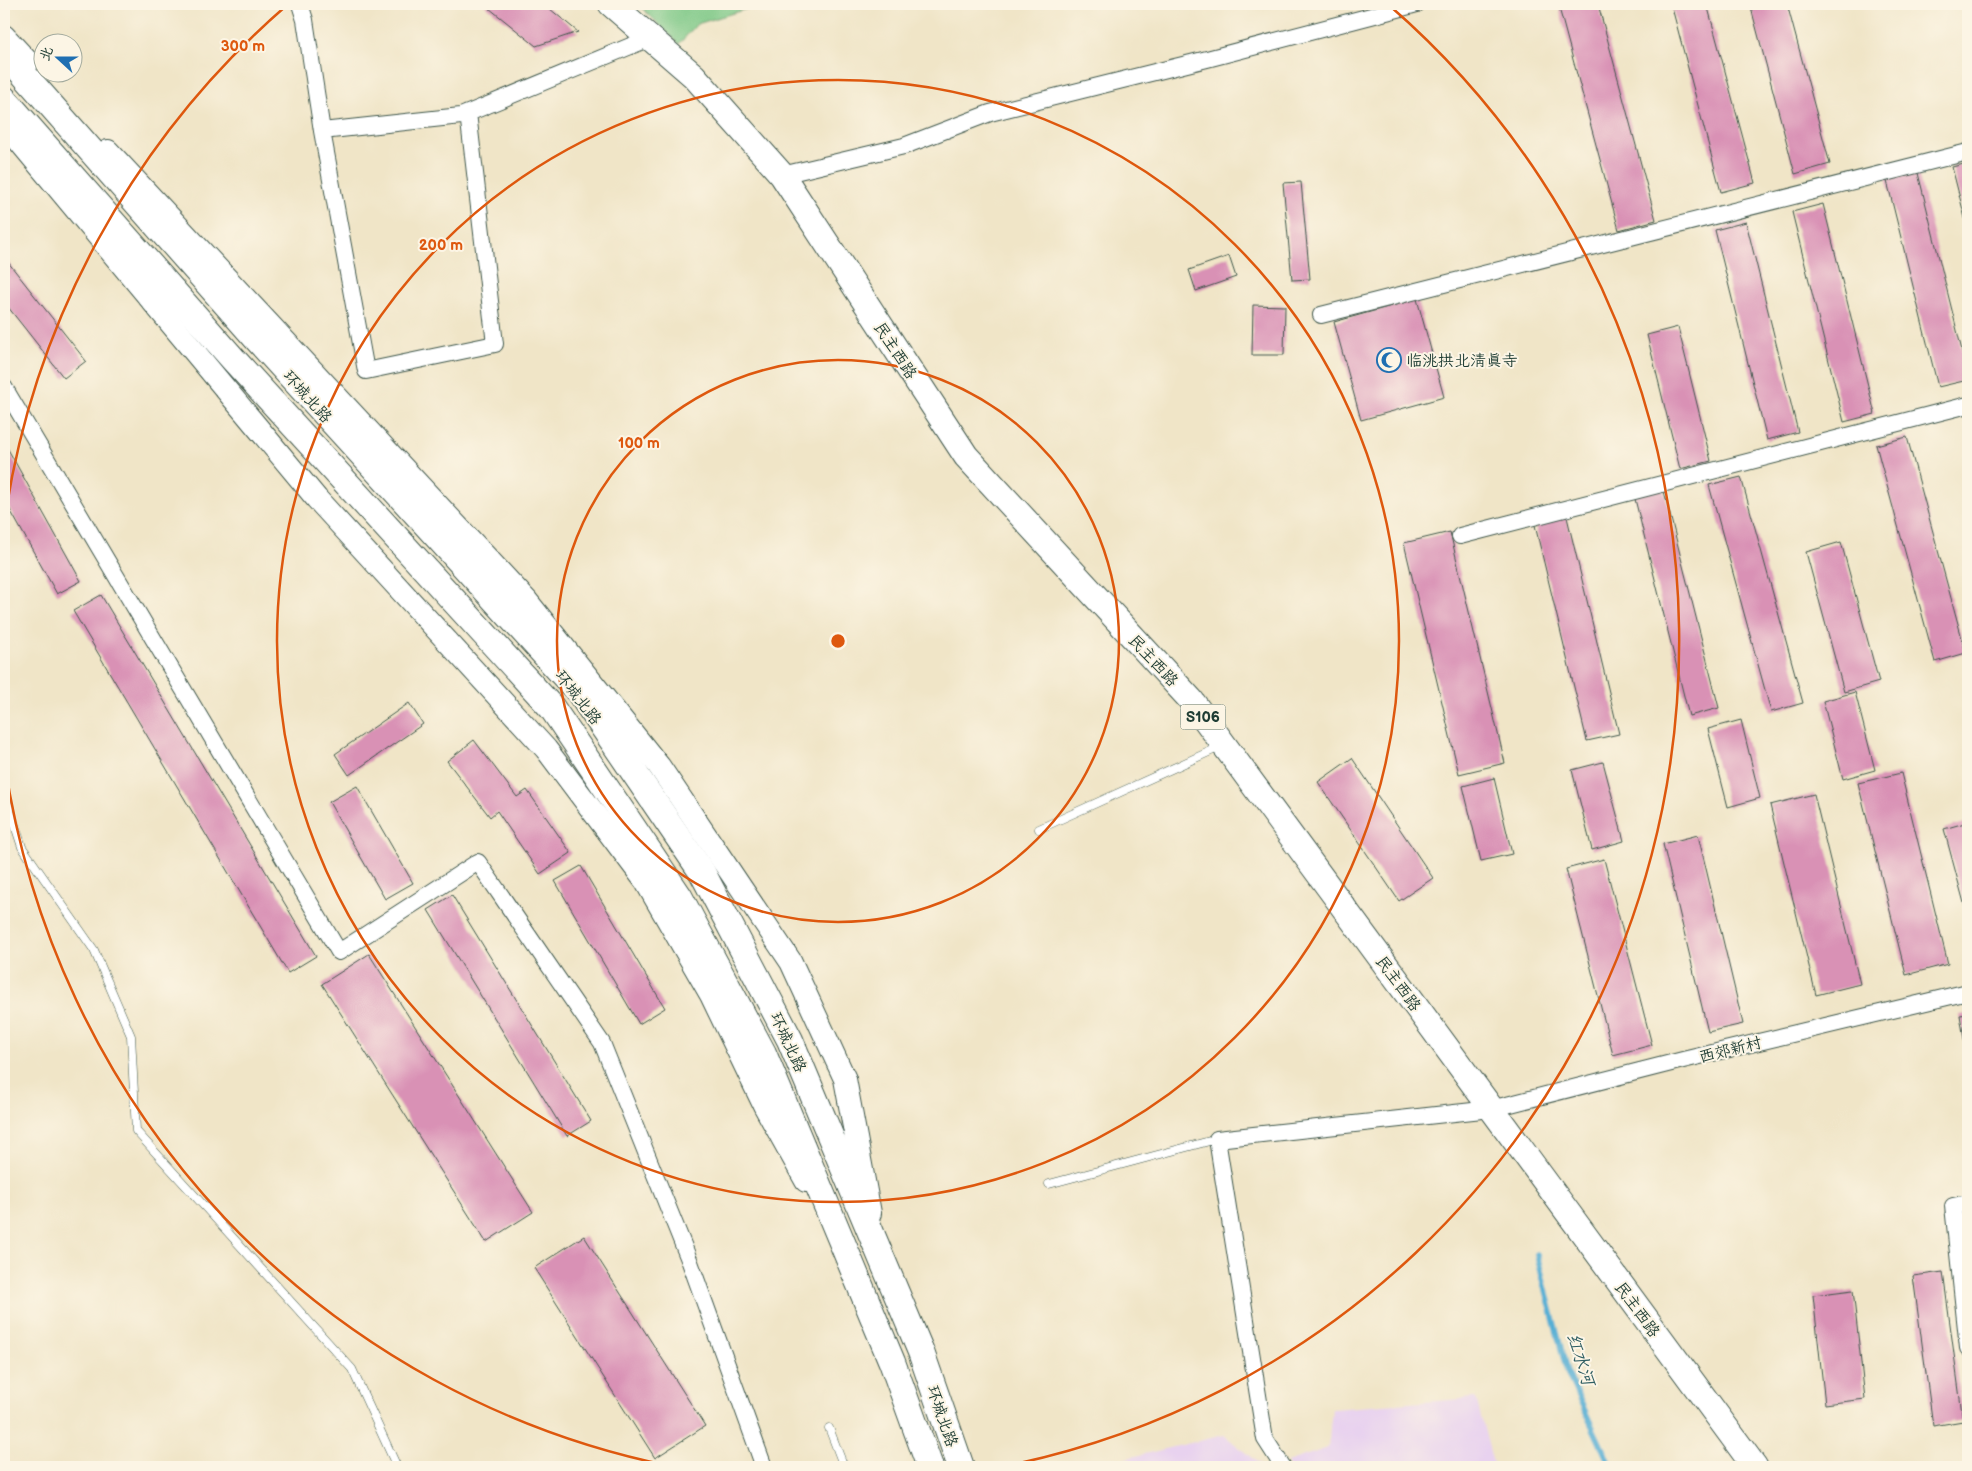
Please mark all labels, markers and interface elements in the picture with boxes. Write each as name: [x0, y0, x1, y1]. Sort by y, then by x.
north arrow: [32, 32, 82, 82]
text: 300 m: [221, 37, 265, 56]
text: 北: [36, 44, 57, 63]
text: 200 m: [419, 236, 463, 255]
street label: 民主西路: [869, 319, 920, 383]
mosque icon: 临洮拱北清真寺: [1376, 347, 1402, 373]
place label: 临洮拱北清真寺: [1406, 352, 1518, 371]
street label: 环城北路: [278, 367, 335, 427]
text: 100 m: [618, 434, 660, 453]
street label: 民主西路: [1124, 631, 1182, 691]
centre of rings: [829, 632, 847, 650]
street label: 环城北路: [551, 667, 605, 729]
road number: S106: [1180, 704, 1226, 730]
street label: 民主西路: [1371, 952, 1424, 1015]
street label: 环城北路: [766, 1010, 810, 1076]
street label: 西郊新村: [1697, 1033, 1764, 1067]
street label: 民主西路: [1610, 1278, 1663, 1341]
water label: 红水河: [1562, 1330, 1600, 1391]
street label: 环城北路: [922, 1383, 961, 1450]

